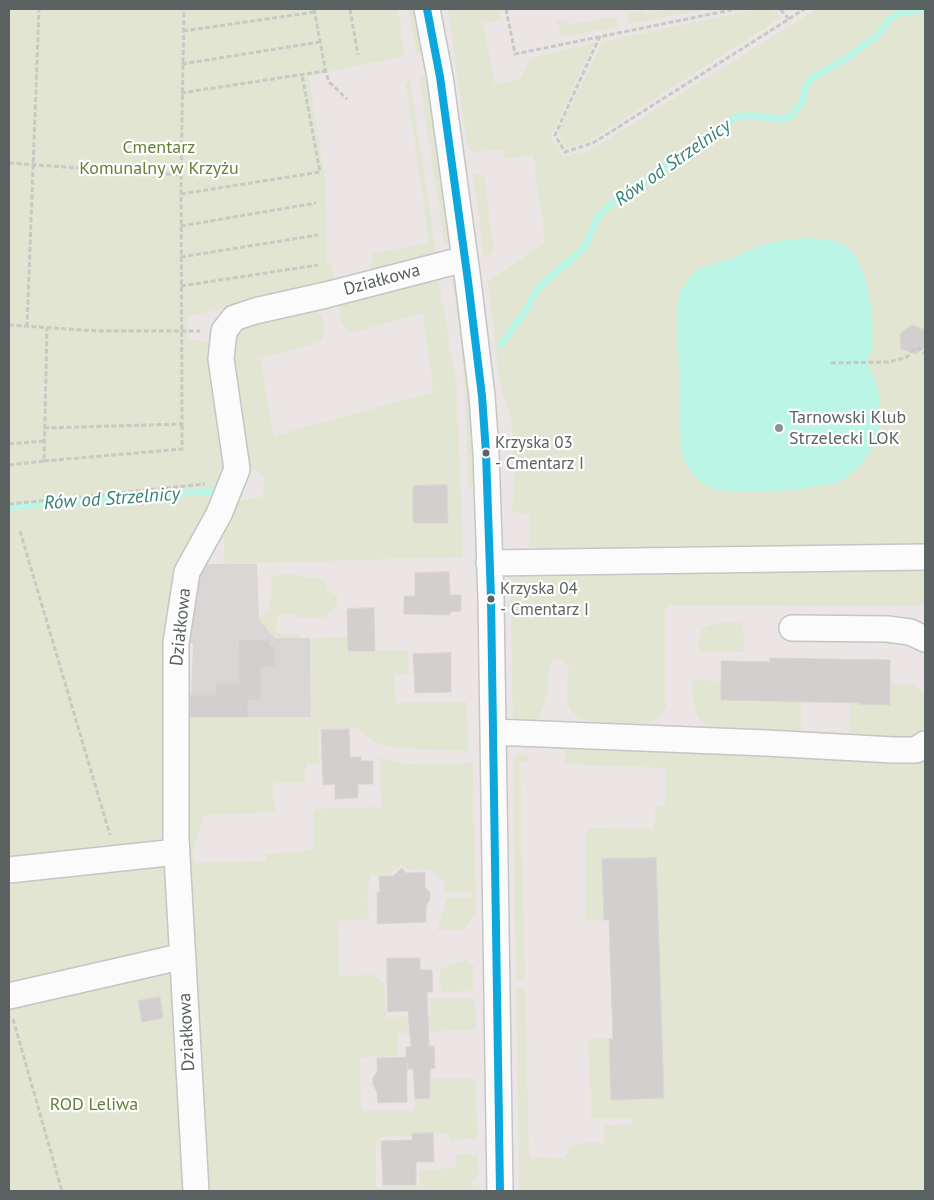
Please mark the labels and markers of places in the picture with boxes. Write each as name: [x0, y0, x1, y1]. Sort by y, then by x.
place label: Tarnowski Klub Strzelecki LOK: [789, 407, 906, 449]
marker: Tarnowski Klub Strzelecki LOK: [773, 422, 785, 434]
place label: Krzyska 03 - Cmentarz I: [495, 433, 584, 473]
marker: Krzyska 03 - Cmentarz I: [481, 448, 491, 458]
place label: Krzyska 04 - Cmentarz I: [500, 579, 589, 619]
marker: Krzyska 04 - Cmentarz I: [486, 594, 496, 604]

